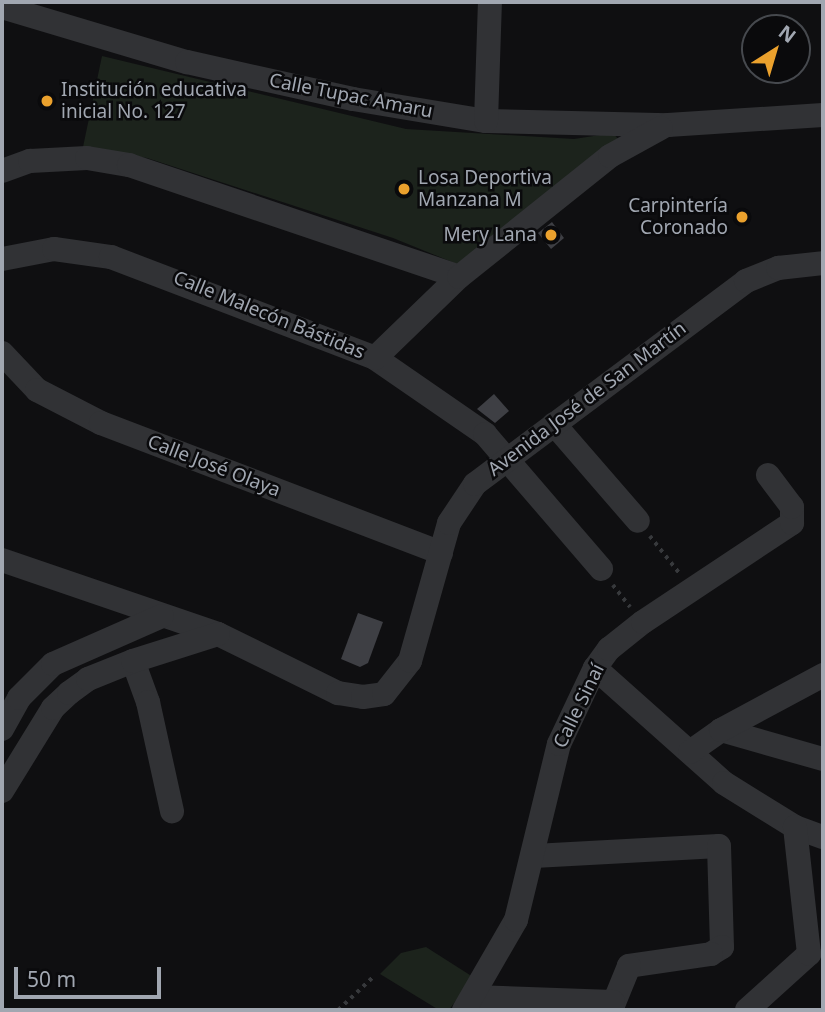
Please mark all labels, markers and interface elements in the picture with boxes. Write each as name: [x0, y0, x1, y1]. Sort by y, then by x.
north arrow: [741, 14, 811, 84]
text: N: [773, 19, 801, 49]
street label: Calle Tupac Amaru: [267, 69, 435, 123]
place label: Institución educativa inicial No. 127: [61, 79, 247, 123]
marker: Institución educativa inicial No. 127: [39, 93, 55, 109]
place label: Losa Deportiva Manzana M: [418, 167, 552, 211]
marker: Losa Deportiva Manzana M: [396, 181, 412, 197]
place label: Carpintería Coronado: [628, 195, 728, 239]
marker: Carpintería Coronado: [734, 209, 750, 225]
place label: Mery Lana: [444, 224, 537, 246]
marker: Mery Lana: [543, 227, 559, 243]
street label: Calle Malecón Bástidas: [170, 266, 368, 364]
street label: Avenida José de San Martín: [483, 317, 691, 481]
street label: Calle José Olaya: [144, 430, 284, 502]
street label: Calle Sinaí: [549, 660, 609, 752]
scale bar: [18, 953, 164, 997]
text: 50 m: [27, 965, 76, 993]

